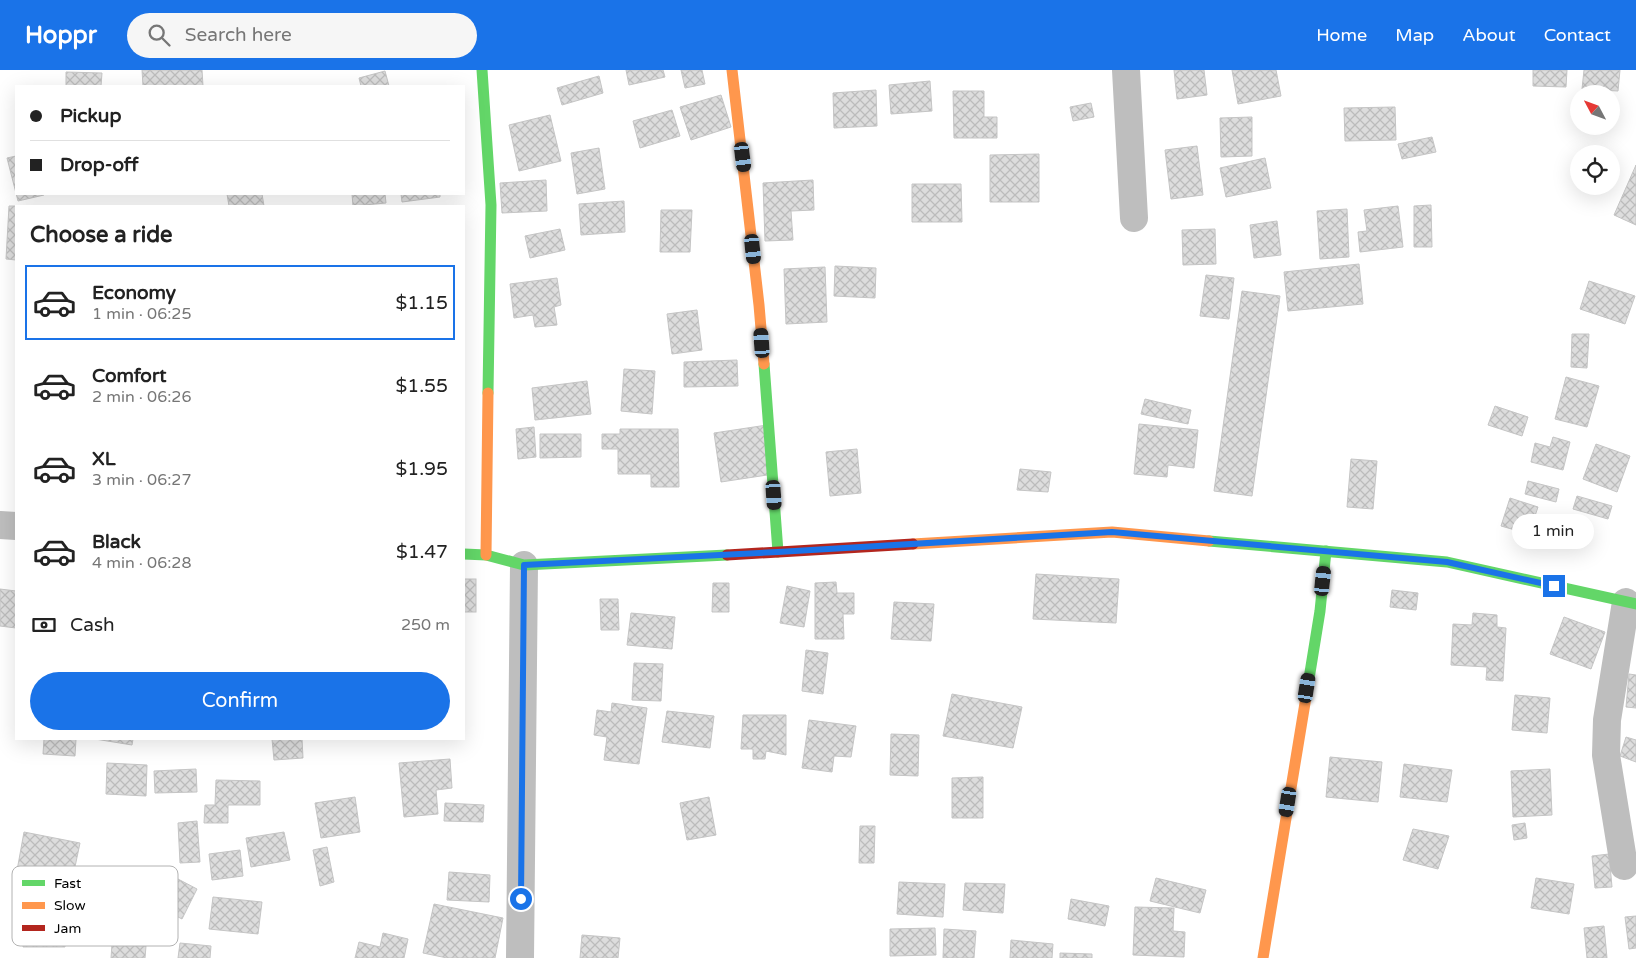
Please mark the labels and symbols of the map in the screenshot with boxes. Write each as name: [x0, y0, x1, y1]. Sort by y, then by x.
north arrow: [1570, 85, 1620, 135]
car: [733, 141, 752, 173]
car: [743, 233, 762, 265]
car: [753, 328, 770, 358]
car: [765, 480, 782, 510]
callout: 1 min: [1513, 514, 1595, 548]
car: [1313, 565, 1332, 597]
route end: [1543, 575, 1565, 597]
car: [1297, 672, 1316, 704]
car: [1278, 786, 1297, 818]
legend: [12, 866, 178, 946]
text: Fast: [54, 875, 82, 892]
route start: [510, 888, 532, 910]
text: Slow: [54, 897, 86, 914]
text: Jam: [54, 920, 81, 937]

